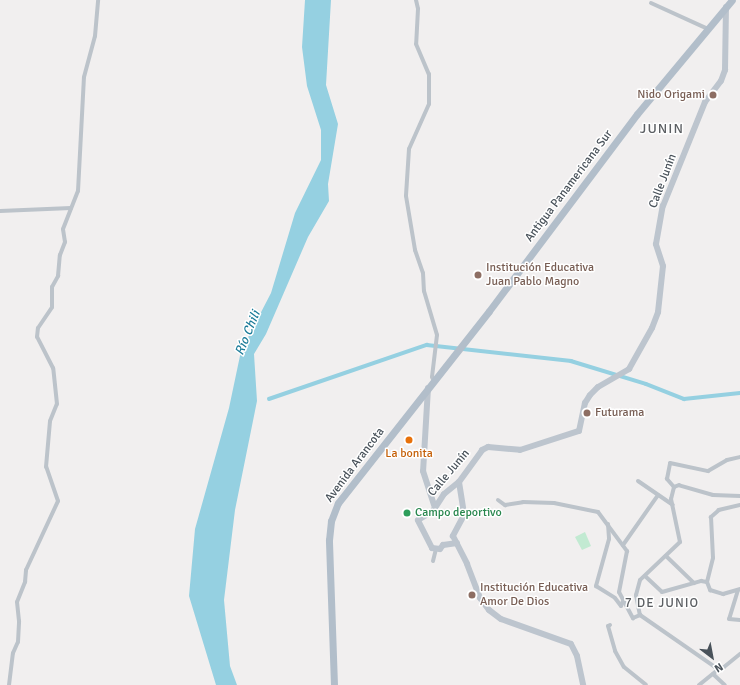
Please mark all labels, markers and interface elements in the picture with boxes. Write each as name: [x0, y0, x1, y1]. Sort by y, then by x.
place label: Nido Origami: [637, 88, 705, 102]
marker: Nido Origami: [708, 90, 718, 100]
district label: JUNIN: [640, 121, 684, 137]
street label: Antigua Panamericana Sur: [522, 127, 616, 245]
street label: Calle Junín: [646, 152, 680, 210]
place label: Institución Educativa Juan Pablo Magno: [486, 261, 594, 289]
marker: Institución Educativa Juan Pablo Magno: [473, 270, 483, 280]
water label: Río Chili: [232, 308, 264, 358]
place label: Futurama: [595, 406, 644, 420]
marker: Futurama: [582, 408, 592, 418]
street label: Avenida Arancota: [322, 425, 388, 505]
marker: La bonita: [404, 435, 414, 445]
place label: La bonita: [385, 447, 433, 461]
street label: Calle Junín: [425, 447, 473, 499]
place label: Campo deportivo: [415, 506, 502, 520]
marker: Campo deportivo: [402, 508, 412, 518]
place label: Institución Educativa Amor De Dios: [480, 581, 588, 609]
marker: Institución Educativa Amor De Dios: [467, 590, 477, 600]
district label: 7 DE JUNIO: [625, 595, 699, 611]
north arrow: [692, 637, 732, 677]
text: N: [712, 660, 725, 675]

